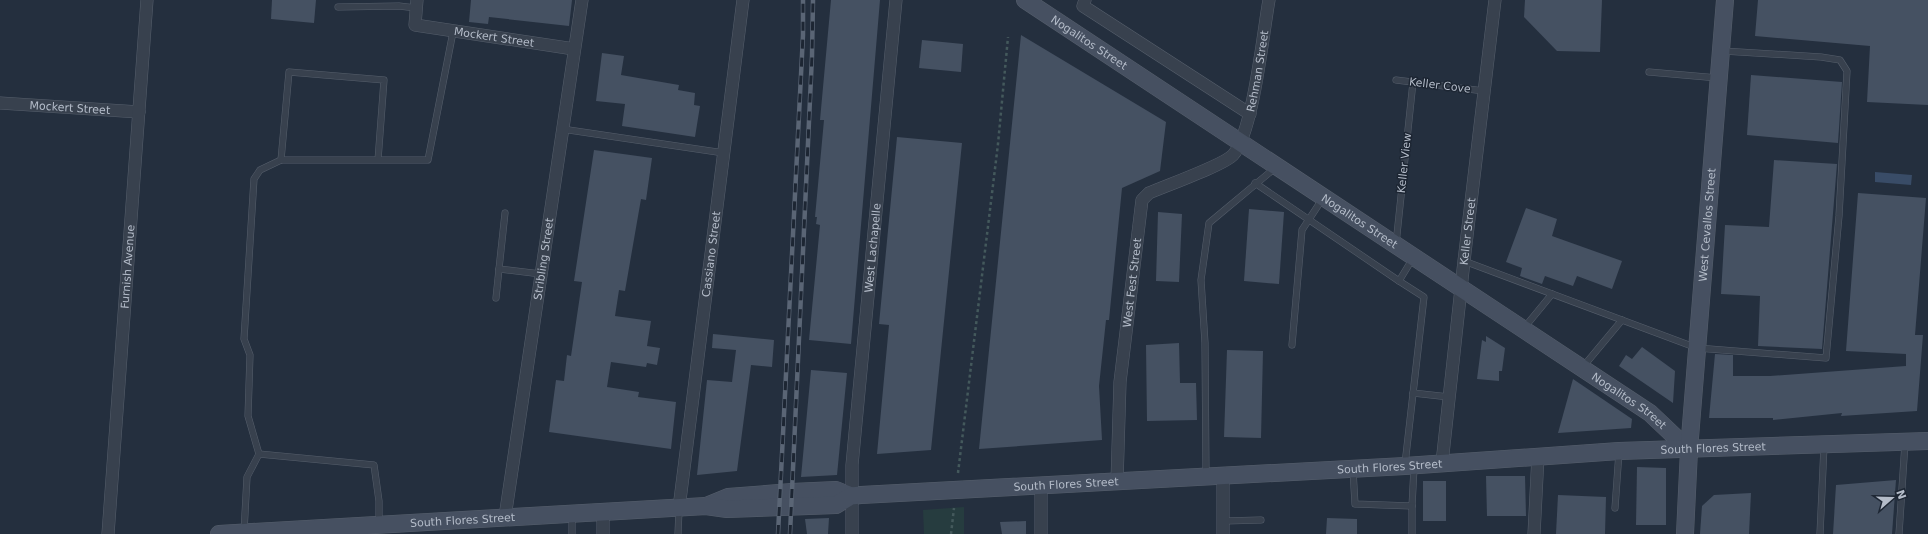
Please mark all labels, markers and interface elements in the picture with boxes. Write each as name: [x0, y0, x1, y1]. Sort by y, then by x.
street label: Nogalitos Street: [1048, 13, 1130, 73]
street label: Mockert Street: [453, 25, 536, 50]
street label: Rehman Street: [1244, 29, 1271, 113]
street label: Keller Cove: [1408, 75, 1472, 96]
street label: Mockert Street: [29, 99, 111, 117]
street label: Keller View: [1395, 132, 1414, 194]
street label: West Cevallos Street: [1696, 167, 1719, 282]
street label: Nogalitos Street: [1319, 192, 1400, 252]
street label: Keller Street: [1458, 196, 1479, 266]
street label: West Lachapelle: [862, 202, 884, 293]
street label: Cassiano Street: [700, 210, 723, 298]
street label: Stribling Street: [531, 216, 557, 301]
street label: Furnish Avenue: [118, 224, 138, 309]
street label: West Fest Street: [1121, 237, 1144, 328]
street label: Nogalitos Street: [1589, 370, 1669, 432]
street label: South Flores Street: [1660, 440, 1767, 457]
street label: South Flores Street: [1337, 457, 1443, 477]
street label: South Flores Street: [1013, 475, 1120, 494]
north arrow: [1872, 478, 1912, 518]
text: N: [1893, 488, 1909, 501]
street label: South Flores Street: [410, 511, 516, 530]

